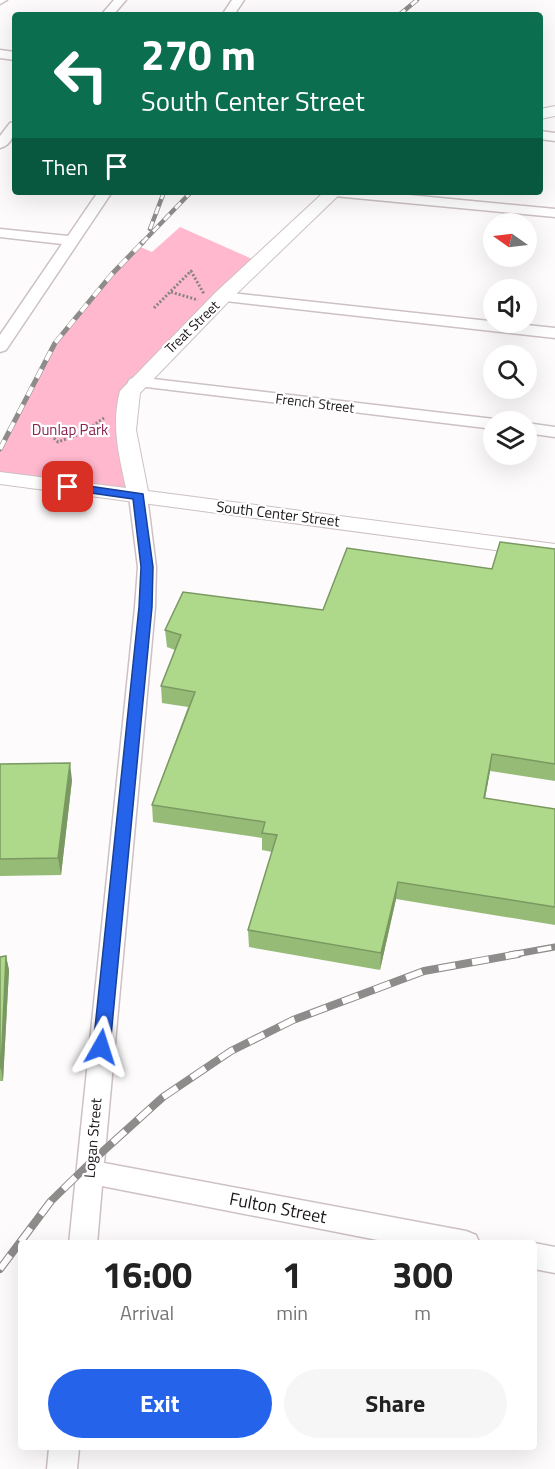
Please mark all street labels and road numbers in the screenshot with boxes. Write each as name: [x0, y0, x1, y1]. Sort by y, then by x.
street label: Treat Street: [160, 295, 224, 358]
street label: French Street: [274, 387, 356, 418]
street label: South Center Street: [215, 495, 342, 533]
street label: Logan Street: [78, 1096, 108, 1179]
street label: Fulton Street: [227, 1185, 330, 1230]

